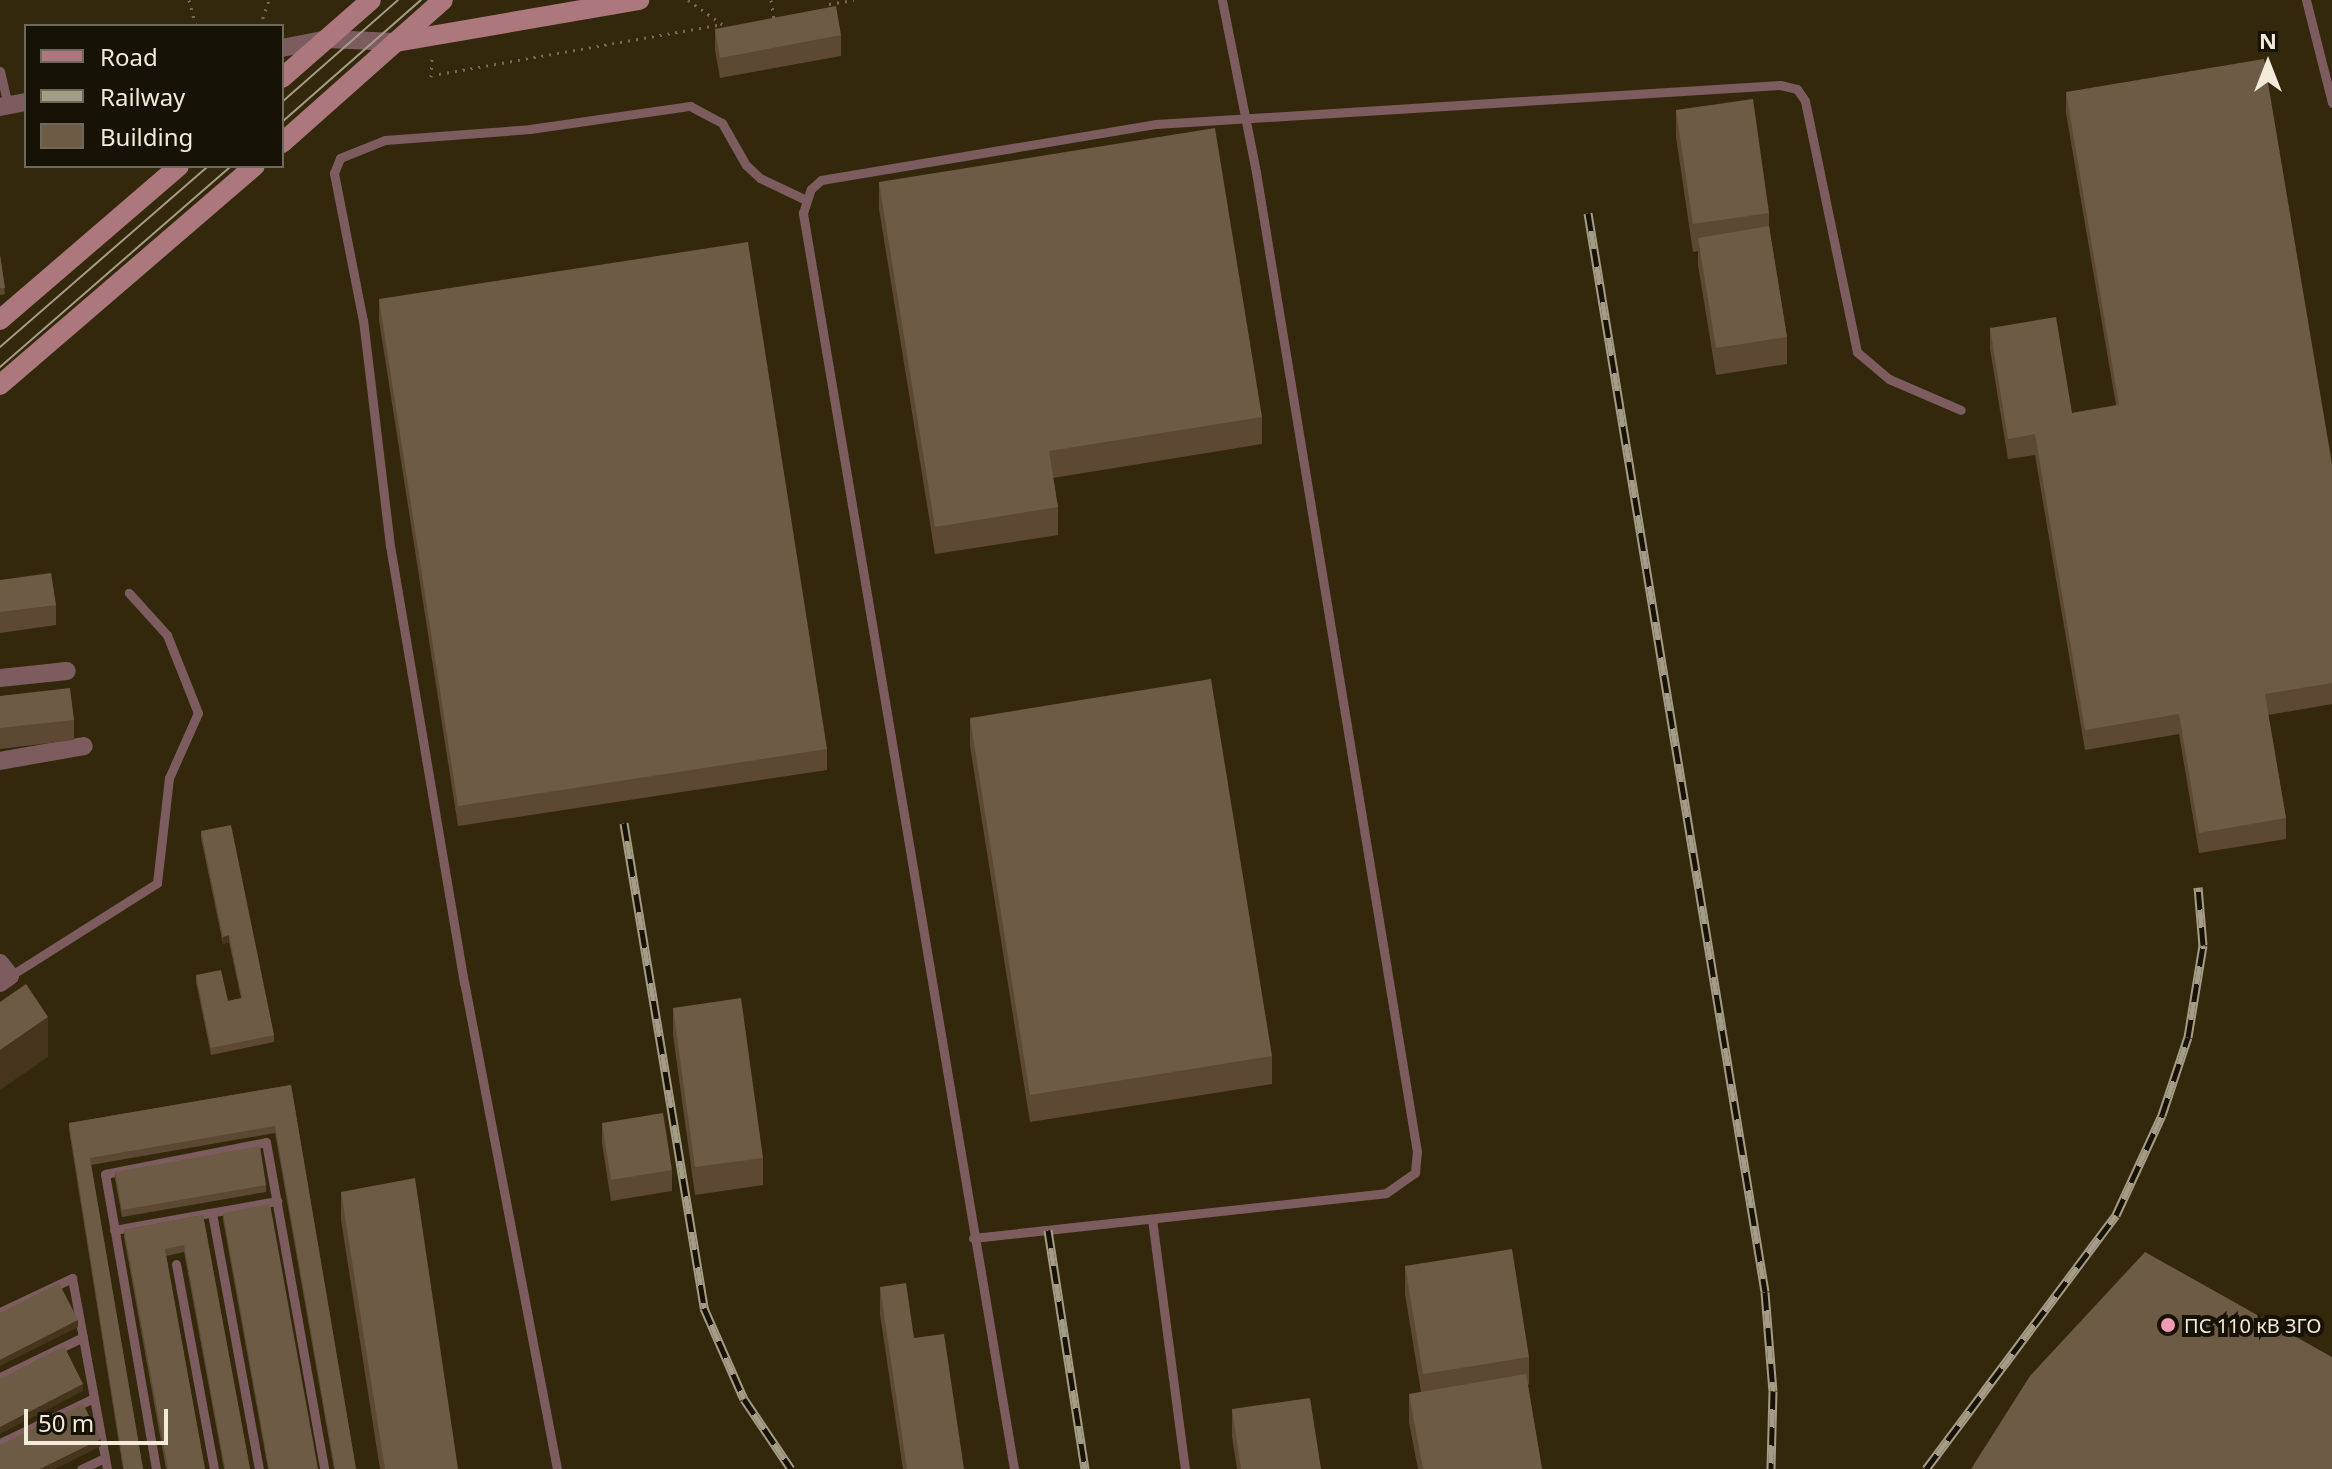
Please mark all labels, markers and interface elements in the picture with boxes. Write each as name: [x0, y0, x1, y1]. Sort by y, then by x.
legend: [24, 24, 284, 168]
north arrow: [2228, 24, 2308, 104]
text: N: [2259, 25, 2277, 55]
text: Road: [100, 40, 158, 73]
text: Railway: [100, 80, 185, 113]
text: Building: [100, 120, 193, 153]
place label: ПС 110 кВ ЗГО: [2184, 1313, 2322, 1337]
marker: ПС 110 кВ ЗГО: [2159, 1316, 2177, 1334]
scale bar: [28, 1393, 172, 1443]
text: 50 m: [38, 1406, 94, 1439]

